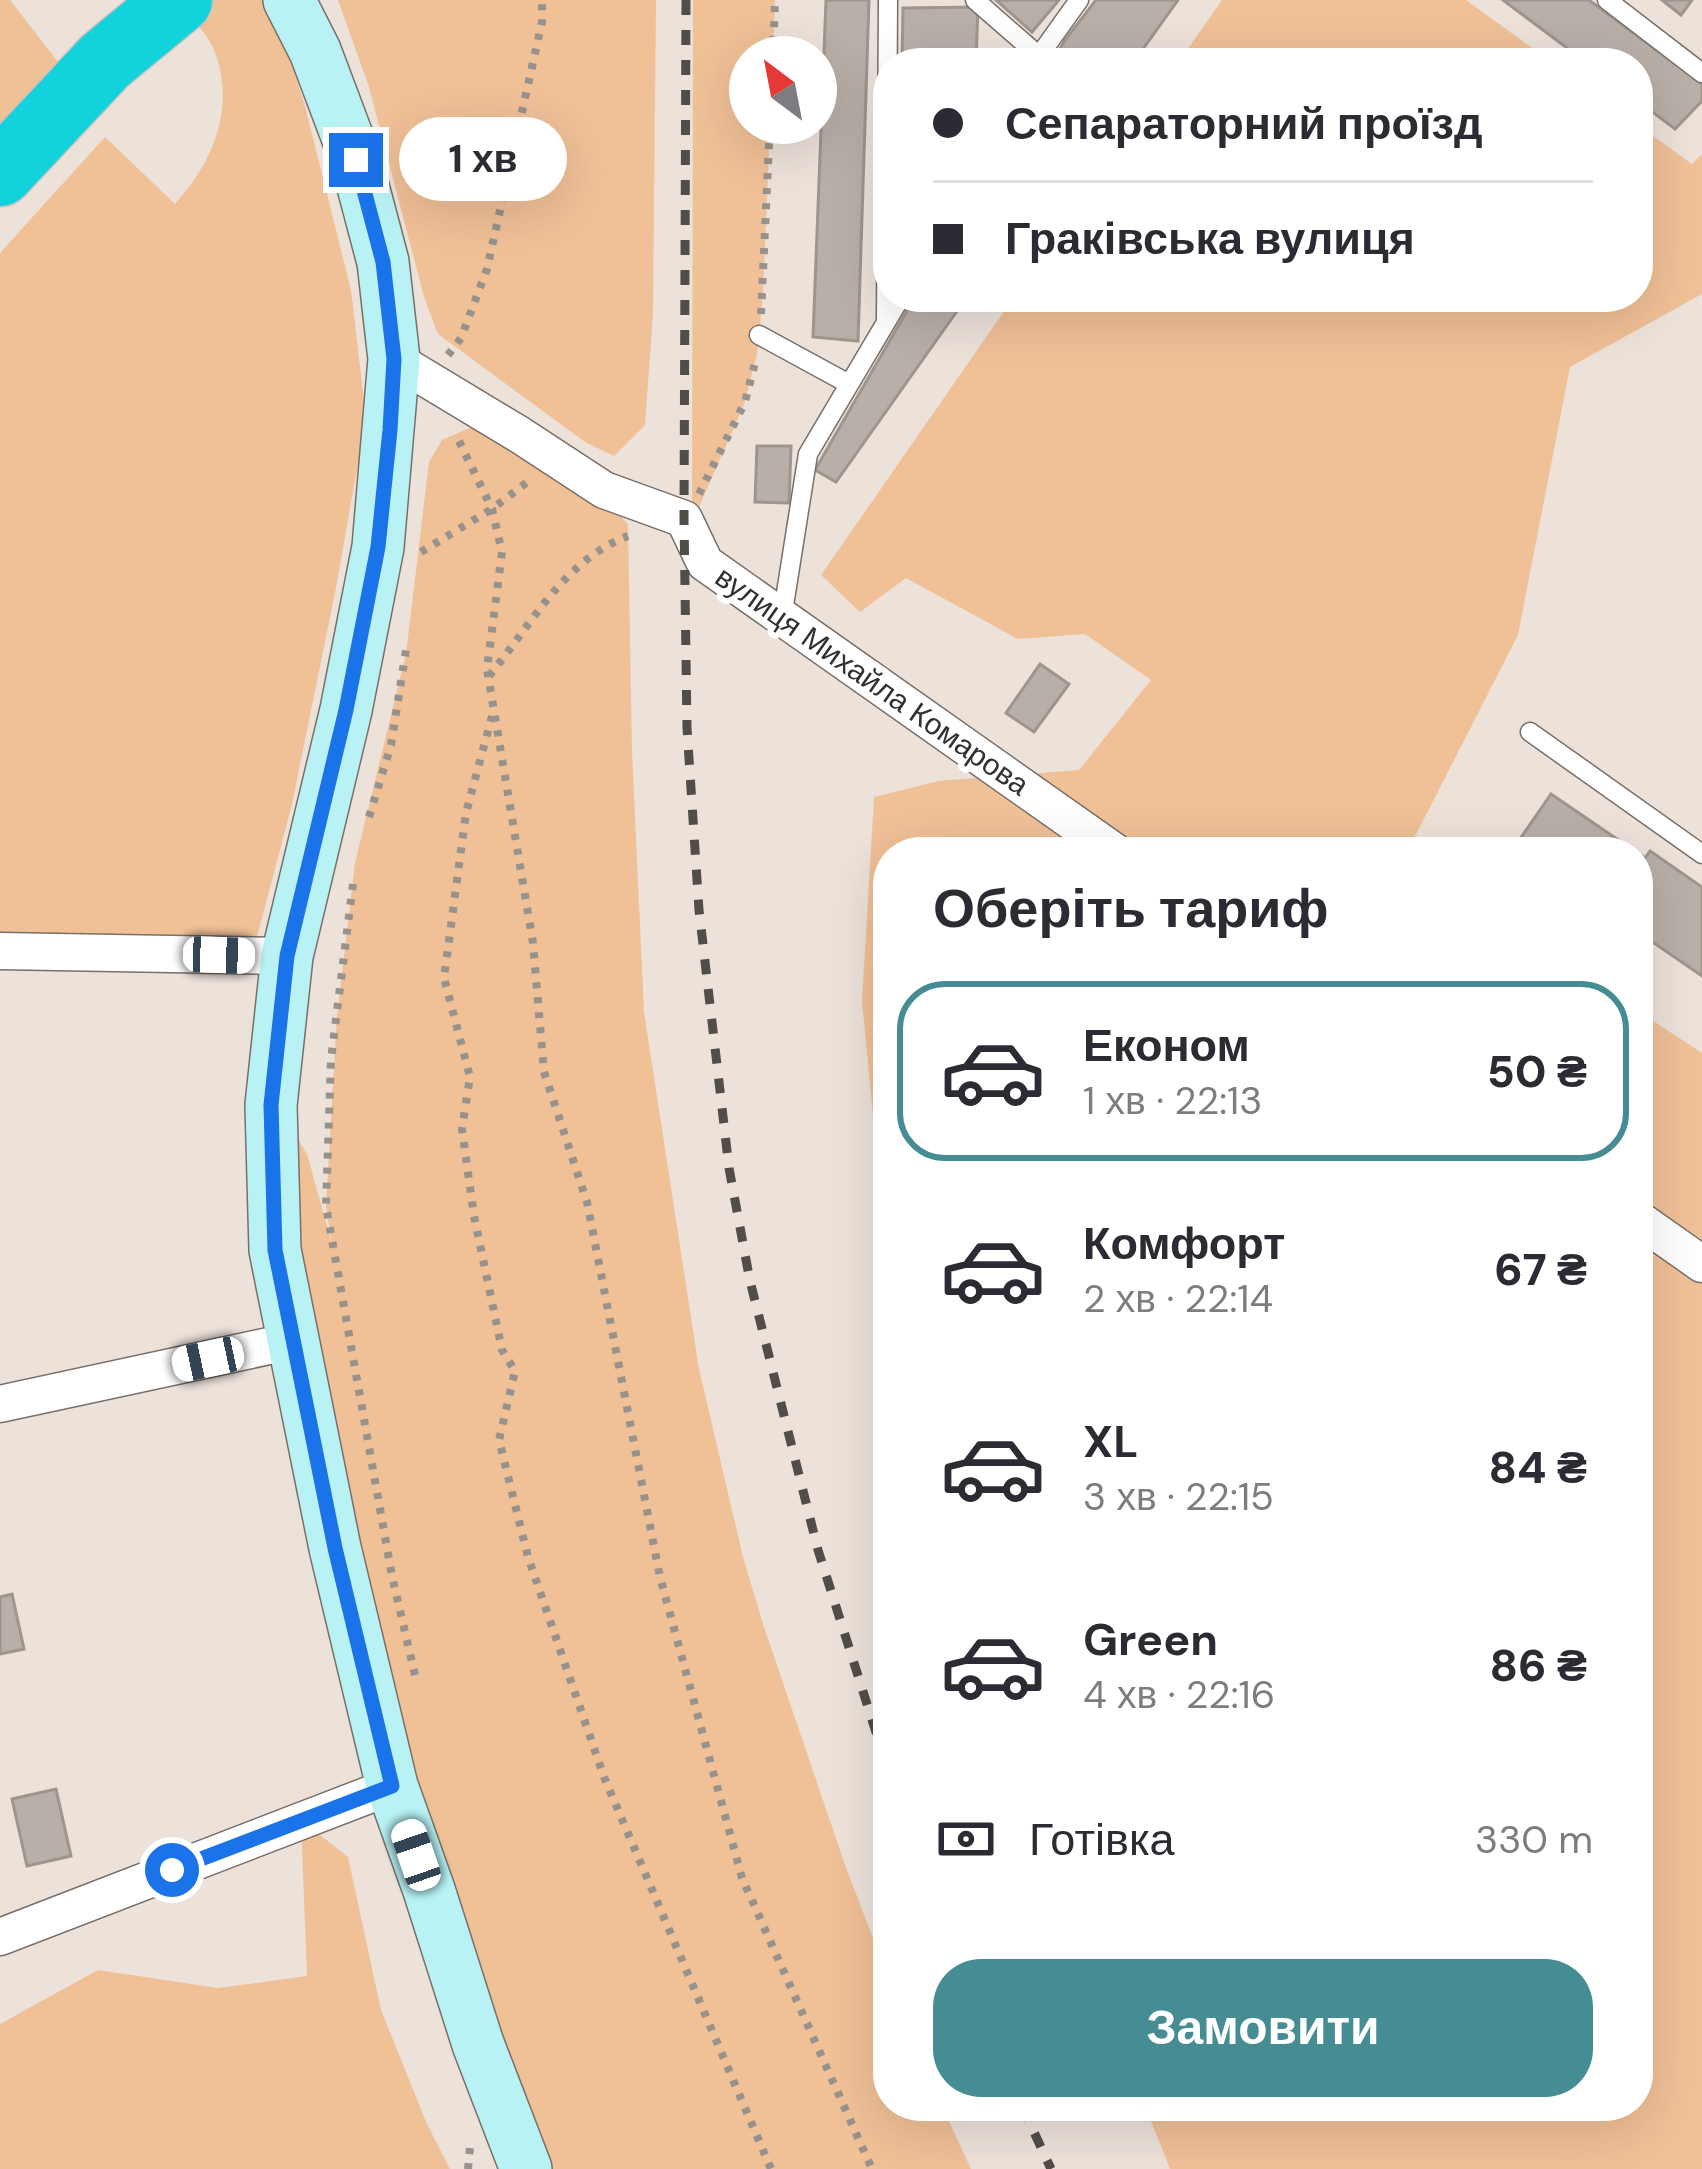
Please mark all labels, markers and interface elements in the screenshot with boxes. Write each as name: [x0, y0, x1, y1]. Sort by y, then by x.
north arrow: [729, 36, 837, 144]
map controls: [729, 36, 837, 144]
text: Сепараторний проїзд: [1005, 94, 1483, 153]
callout: 1 хв: [398, 118, 566, 202]
route end: [329, 133, 383, 187]
text: 1 хв: [448, 133, 518, 184]
text: Граківська вулиця: [1005, 209, 1415, 268]
street label: вулиця Михайла Комарова: [708, 557, 1037, 804]
text: Оберіть тариф: [933, 873, 1329, 944]
car: [182, 936, 256, 974]
text: Економ: [1083, 1016, 1250, 1075]
icon: car: [939, 1017, 1047, 1125]
text: 50 ₴: [1487, 1042, 1587, 1101]
text: 1 хв · 22:13: [1083, 1075, 1262, 1126]
text: Комфорт: [1083, 1214, 1285, 1273]
icon: car: [939, 1215, 1047, 1323]
text: 67 ₴: [1494, 1240, 1587, 1299]
text: 2 хв · 22:14: [1083, 1273, 1273, 1324]
car: [169, 1334, 247, 1384]
text: XL: [1083, 1412, 1138, 1471]
icon: car: [939, 1413, 1047, 1521]
text: 84 ₴: [1488, 1438, 1587, 1497]
text: 3 хв · 22:15: [1083, 1471, 1274, 1522]
text: Green: [1083, 1610, 1218, 1669]
icon: car: [939, 1611, 1047, 1719]
text: 86 ₴: [1489, 1636, 1587, 1695]
text: 4 хв · 22:16: [1083, 1669, 1275, 1720]
icon: cash: [933, 1806, 999, 1872]
text: Готівка: [1029, 1810, 1175, 1869]
text: 330 m: [1475, 1814, 1593, 1865]
car: [387, 1815, 445, 1895]
route start: [145, 1843, 199, 1897]
button: Замовити: [933, 1959, 1593, 2097]

